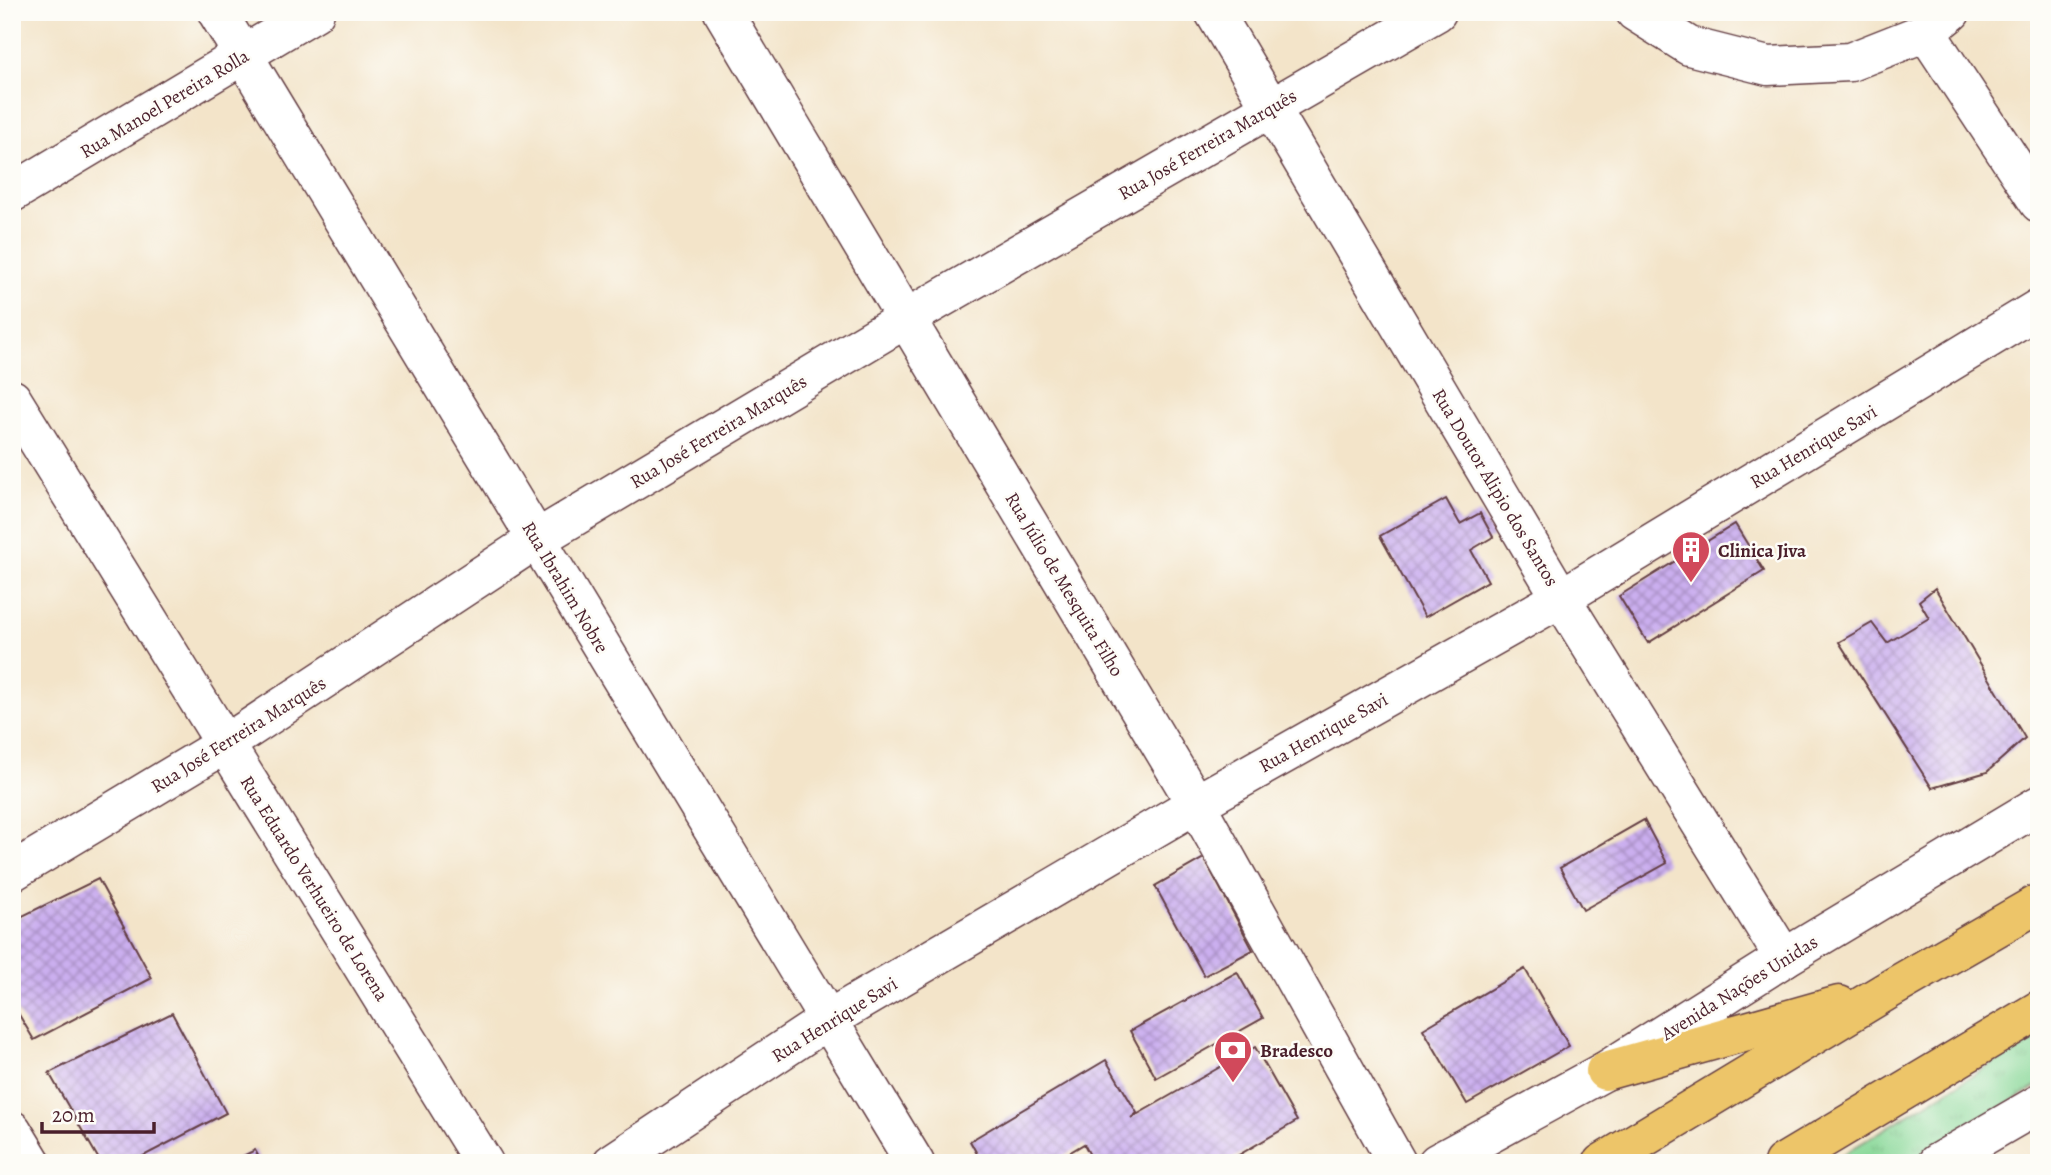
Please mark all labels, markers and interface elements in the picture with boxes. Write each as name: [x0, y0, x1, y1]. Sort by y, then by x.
street label: Rua Manoel Pereira Rolla: [75, 43, 254, 165]
street label: Rua José Ferreira Marquês: [1113, 83, 1302, 207]
street label: Rua José Ferreira Marquês: [625, 369, 812, 495]
street label: Rua Doutor Alipio dos Santos: [1426, 384, 1565, 591]
street label: Rua Henrique Savi: [1745, 399, 1882, 495]
street label: Rua Júlio de Mesquita Filho: [999, 488, 1130, 682]
street label: Rua Ibrahim Nobre: [516, 517, 615, 658]
building icon: Clinica Jiva: [1670, 529, 1712, 584]
place label: Clinica Jiva: [1718, 538, 1807, 564]
street label: Rua José Ferreira Marquês: [146, 670, 331, 799]
street label: Rua Henrique Savi: [1254, 687, 1393, 779]
street label: Rua Eduardo Verhueiro de Lorena: [234, 771, 395, 1006]
street label: Avenida Nações Unidas: [1655, 929, 1823, 1047]
street label: Rua Henrique Savi: [767, 971, 902, 1069]
bank icon: Bradesco: [1212, 1029, 1254, 1084]
place label: Bradesco: [1260, 1038, 1333, 1064]
scale bar: [42, 1091, 154, 1135]
text: 20 m: [52, 1101, 95, 1129]

